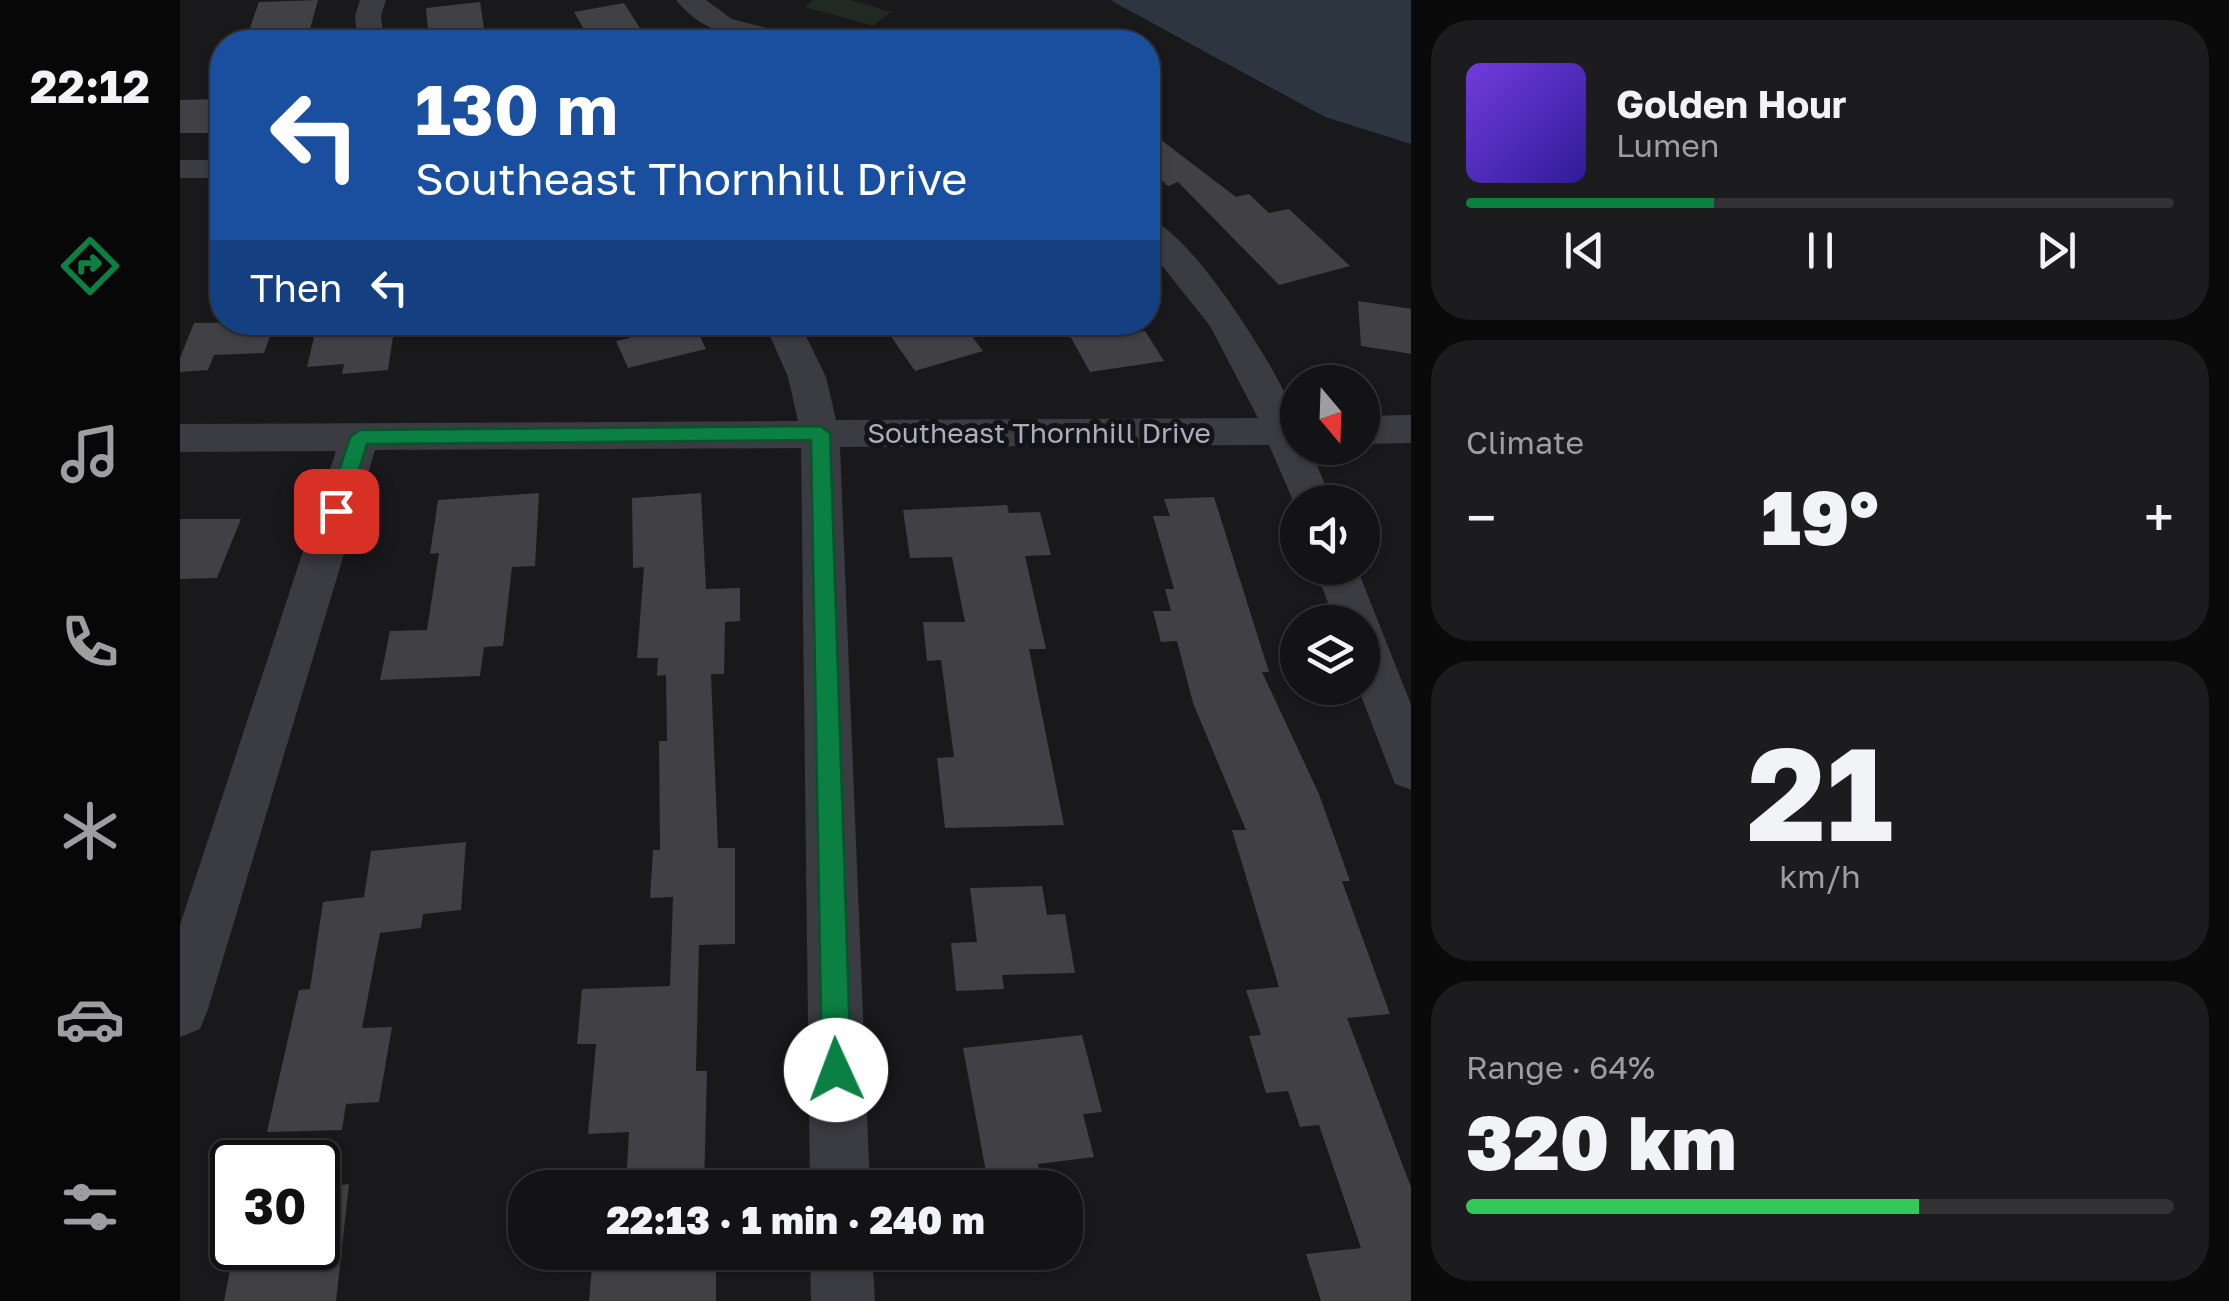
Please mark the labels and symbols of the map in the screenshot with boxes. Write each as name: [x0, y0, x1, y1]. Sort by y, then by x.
north arrow: [1280, 365, 1380, 465]
street label: Southeast Thornhill Drive: [867, 416, 1211, 449]
pin: [294, 469, 379, 554]
position arrow: [784, 1018, 888, 1122]
speed limit sign: 30: [210, 1140, 340, 1270]

